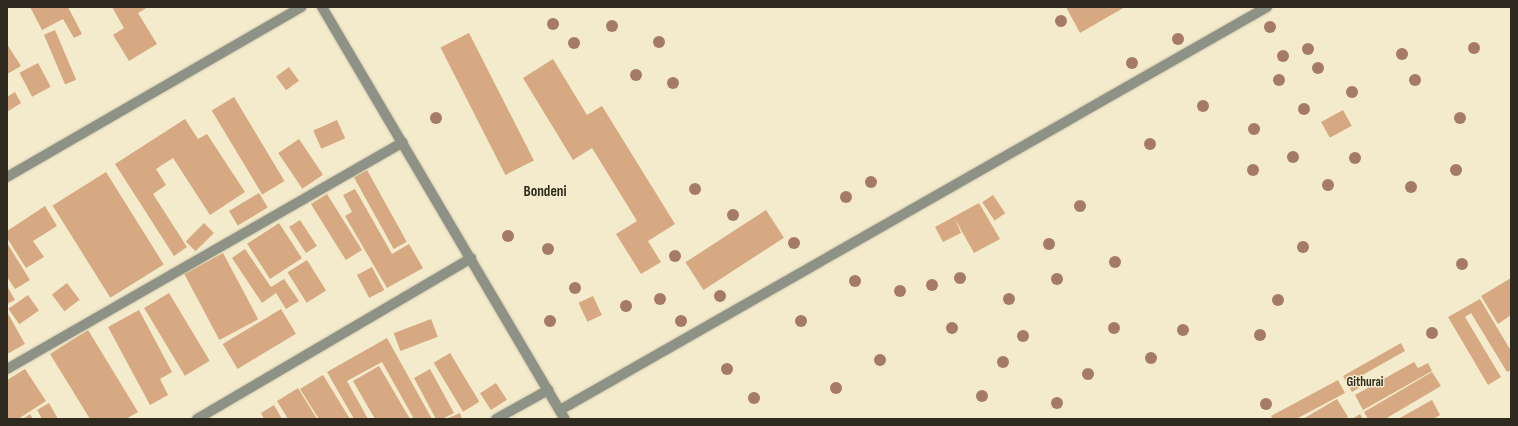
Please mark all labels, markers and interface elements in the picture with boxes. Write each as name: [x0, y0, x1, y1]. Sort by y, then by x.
district label: Bondeni: [523, 183, 567, 201]
district label: Githurai: [1346, 374, 1384, 390]

